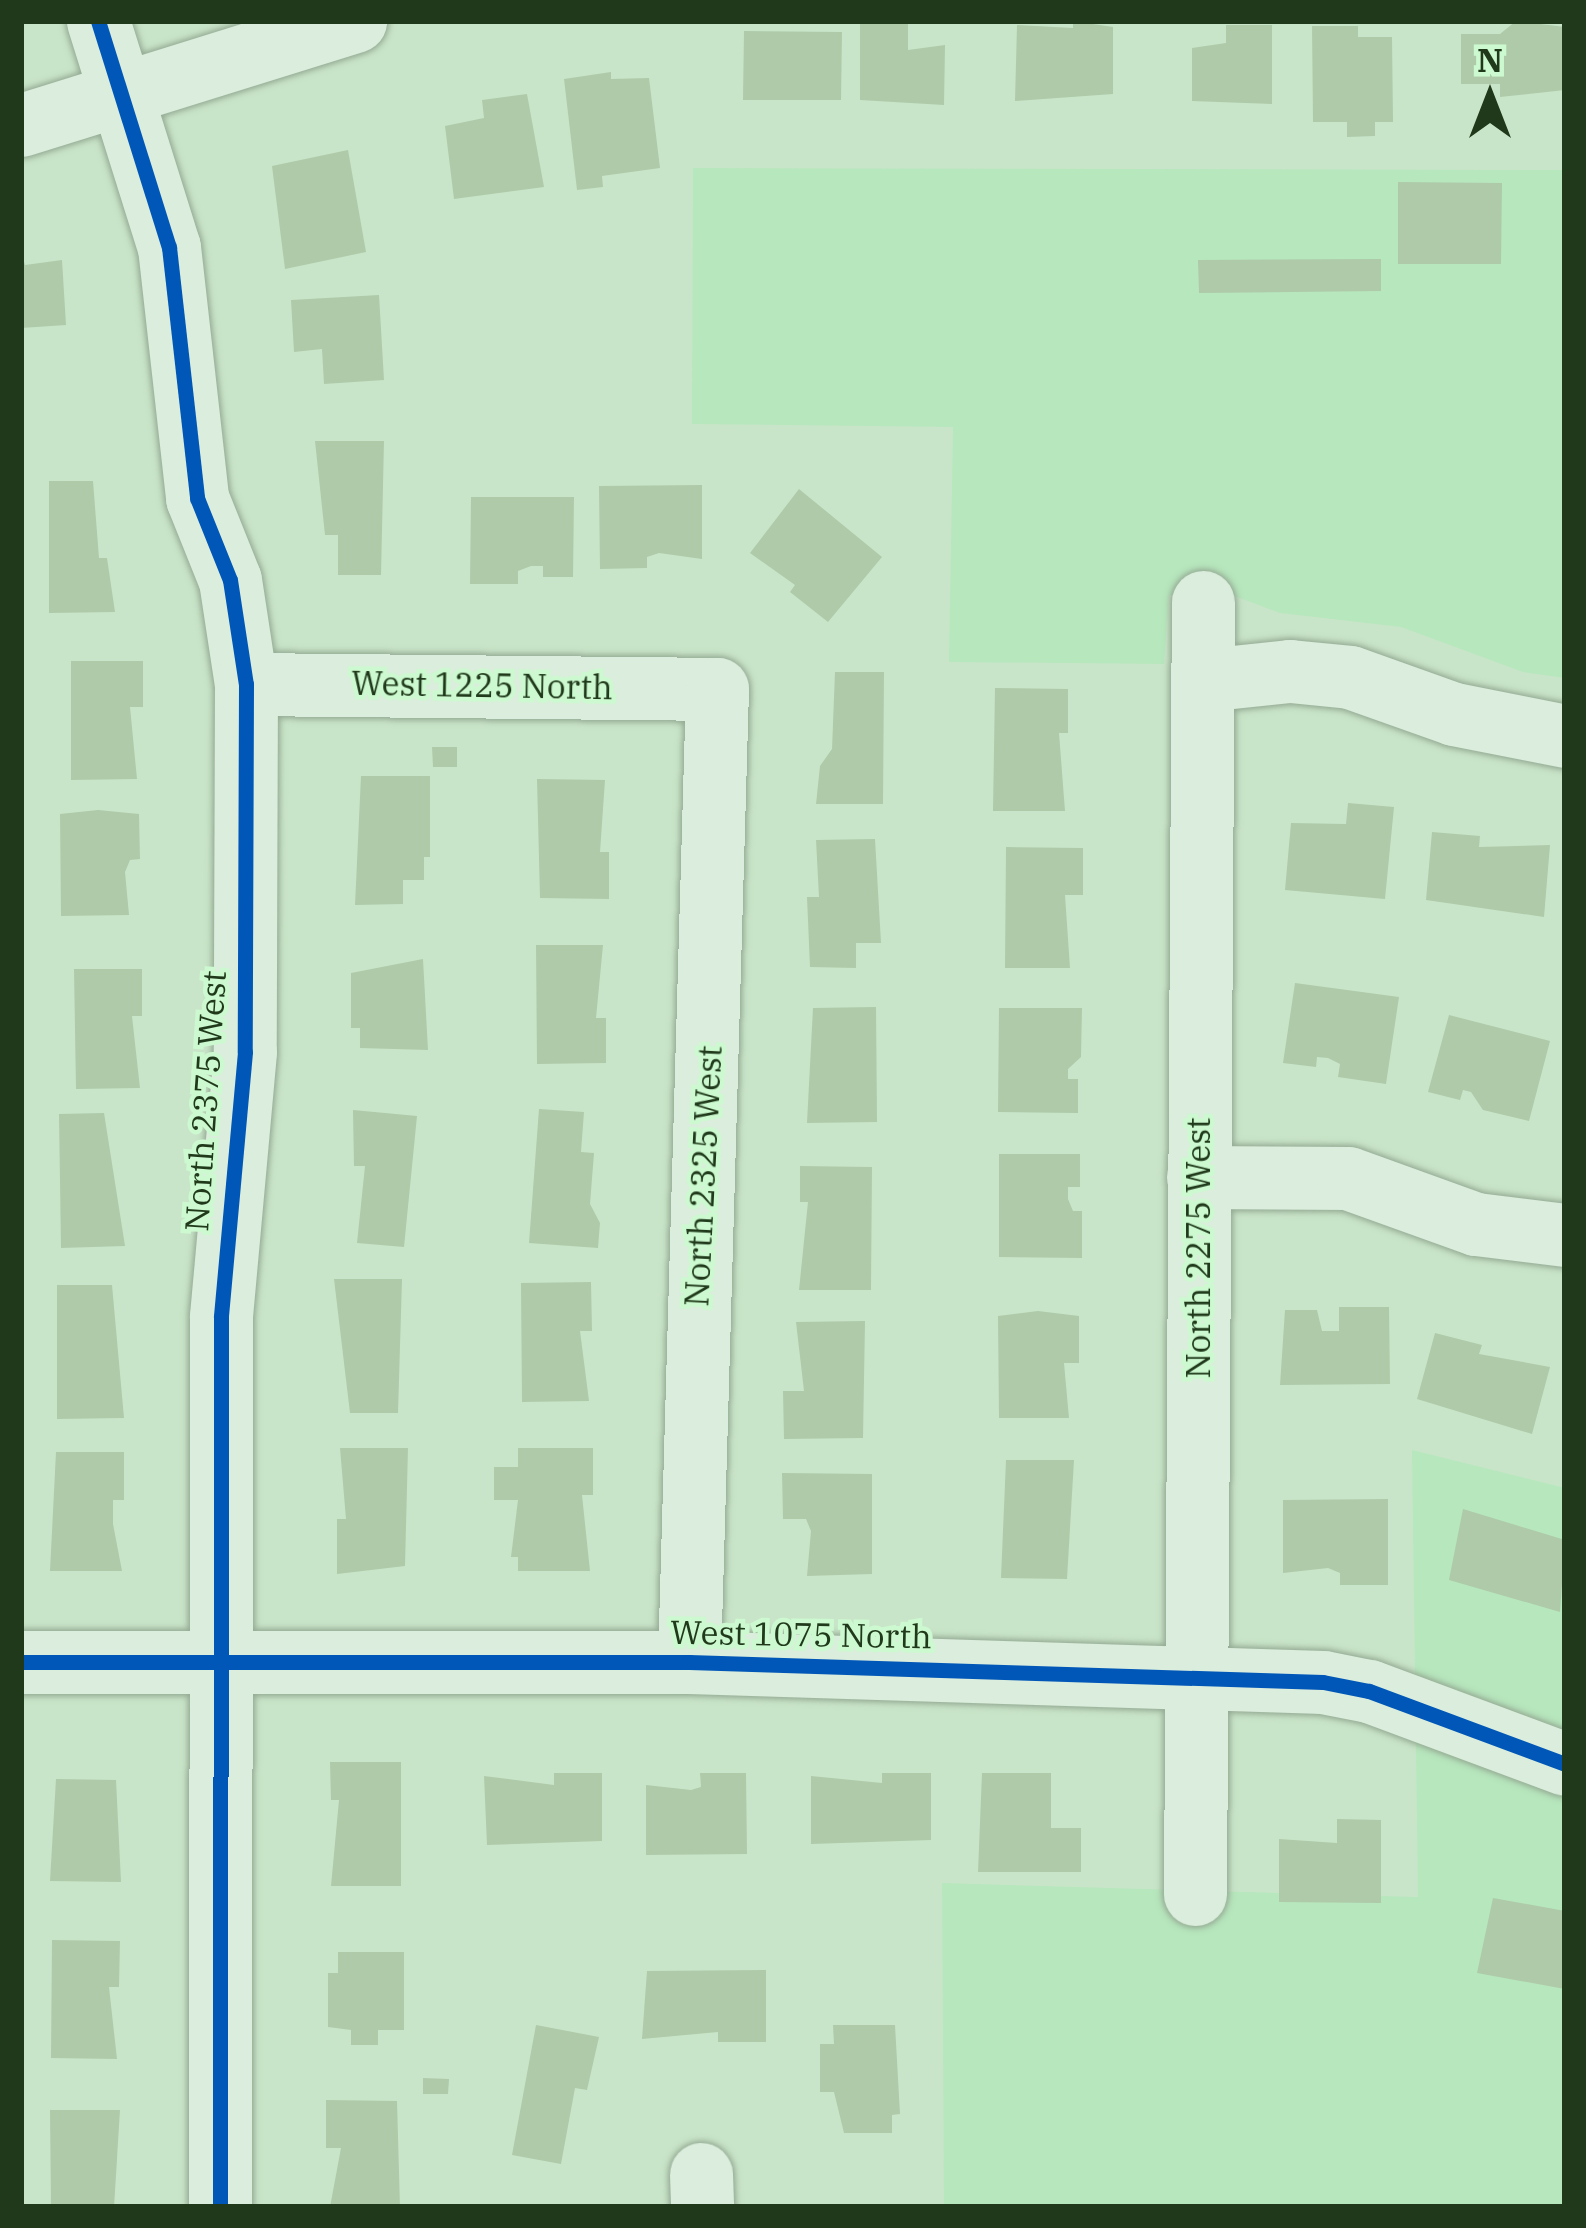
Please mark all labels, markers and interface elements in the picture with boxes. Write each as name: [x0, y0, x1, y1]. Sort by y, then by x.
north arrow: [1430, 36, 1550, 156]
text: N: [1477, 38, 1503, 81]
street label: West 1225 North: [351, 663, 613, 707]
street label: North 2375 West: [176, 969, 234, 1233]
street label: North 2325 West: [676, 1044, 730, 1308]
street label: North 2275 West: [1178, 1117, 1218, 1379]
street label: West 1075 North: [670, 1612, 932, 1656]

